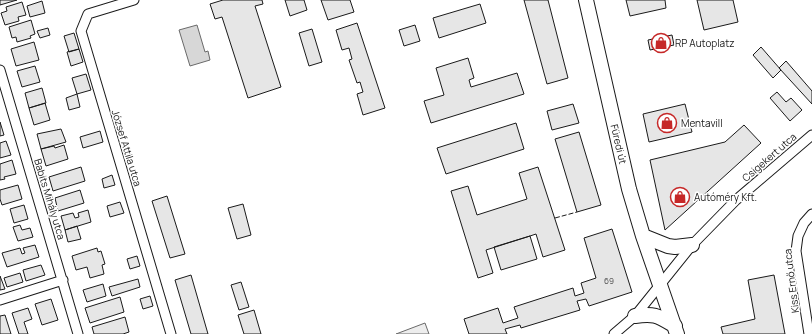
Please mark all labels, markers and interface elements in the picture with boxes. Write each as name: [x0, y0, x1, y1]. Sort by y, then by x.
shop icon: RP Autoplatz: [650, 32, 672, 54]
place label: RP Autoplatz: [675, 36, 734, 50]
street label: József Attila utca: [109, 108, 145, 188]
shop icon: Mentavill: [656, 112, 678, 134]
place label: Mentavill: [681, 116, 723, 130]
street label: Füredi út: [608, 123, 630, 165]
street label: Csigekert utca: [739, 130, 799, 184]
street label: Babits Mihály utca: [31, 157, 69, 241]
shop icon: Autóméry Kft.: [669, 186, 691, 208]
place label: Autóméry Kft.: [694, 190, 757, 204]
street label: Kiss Ernő utca: [780, 248, 802, 314]
house number: 69: [604, 275, 614, 286]

